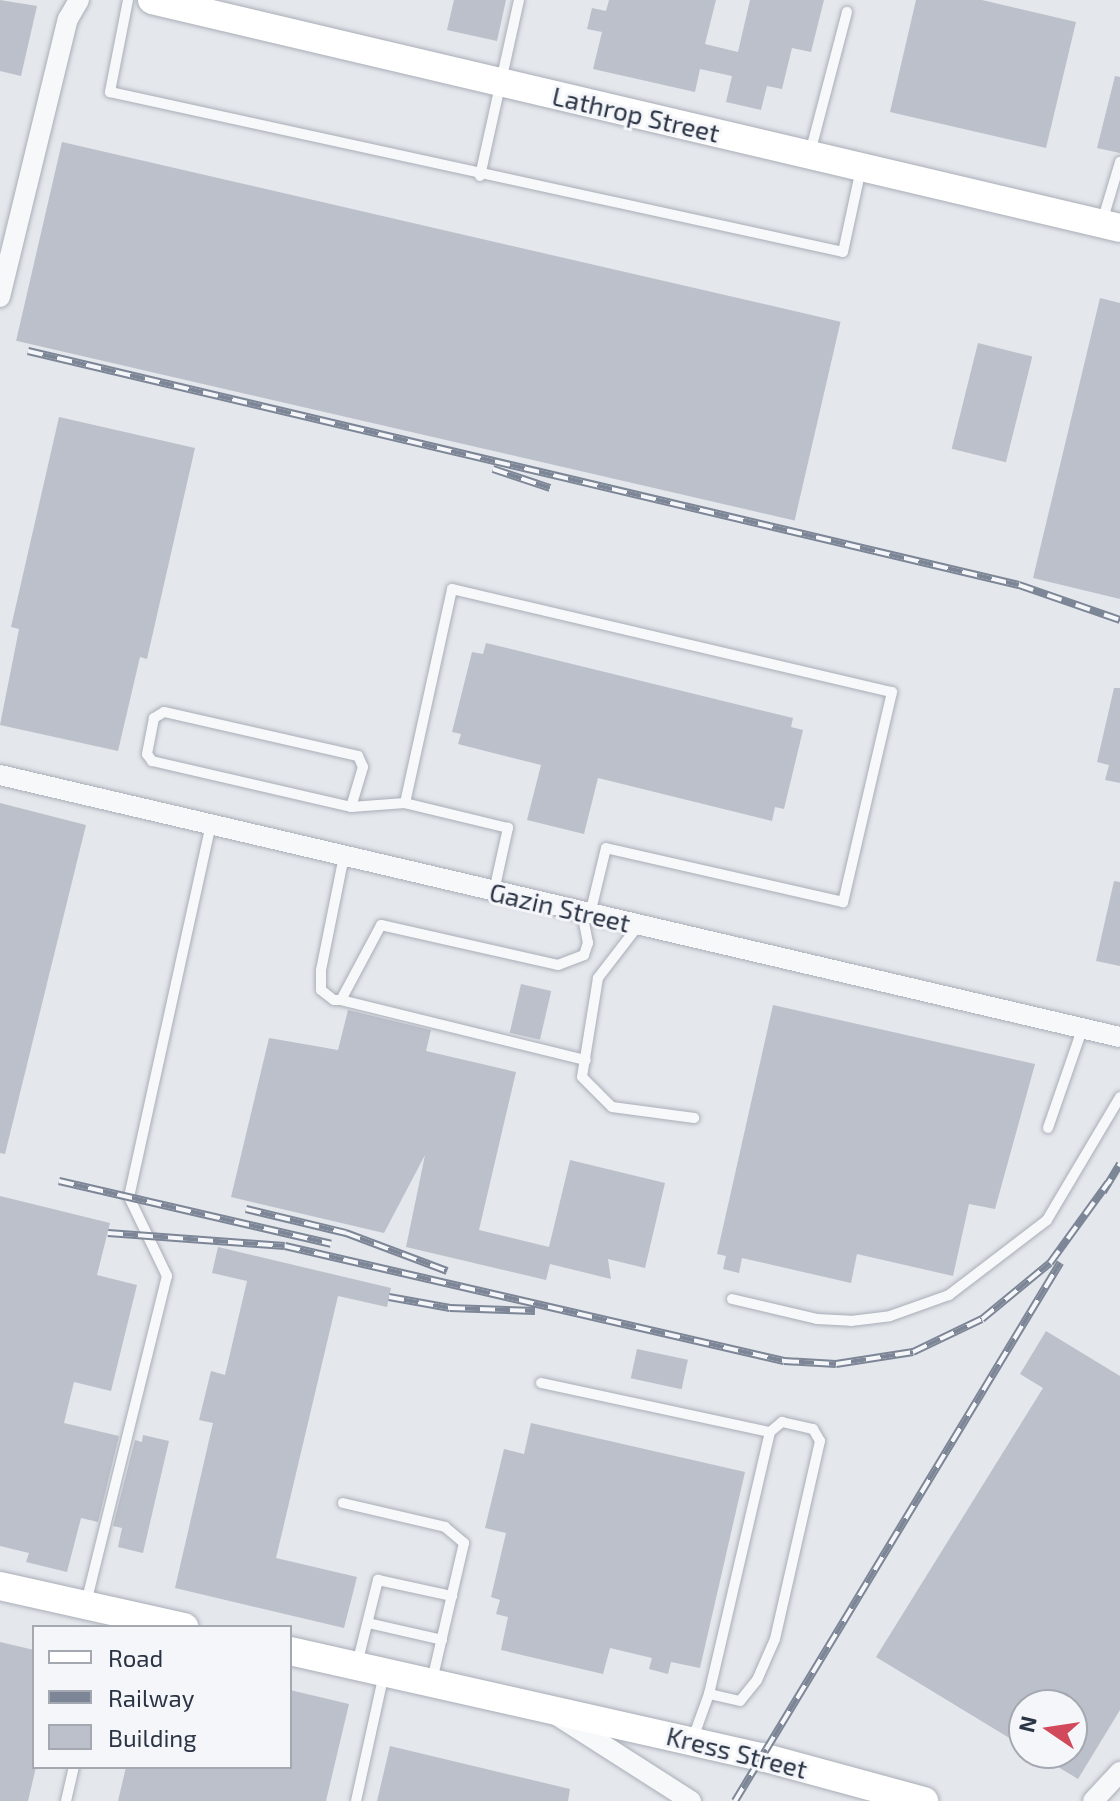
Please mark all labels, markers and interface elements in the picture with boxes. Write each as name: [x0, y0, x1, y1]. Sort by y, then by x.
street label: Lathrop Street: [549, 80, 723, 148]
street label: Gazin Street: [487, 876, 633, 938]
legend: [32, 1625, 292, 1769]
text: Road: [108, 1643, 163, 1672]
text: Railway: [108, 1683, 194, 1712]
north arrow: [1008, 1689, 1088, 1769]
text: N: [1012, 1713, 1041, 1735]
street label: Kress Street: [663, 1719, 811, 1785]
text: Building: [108, 1723, 197, 1752]

